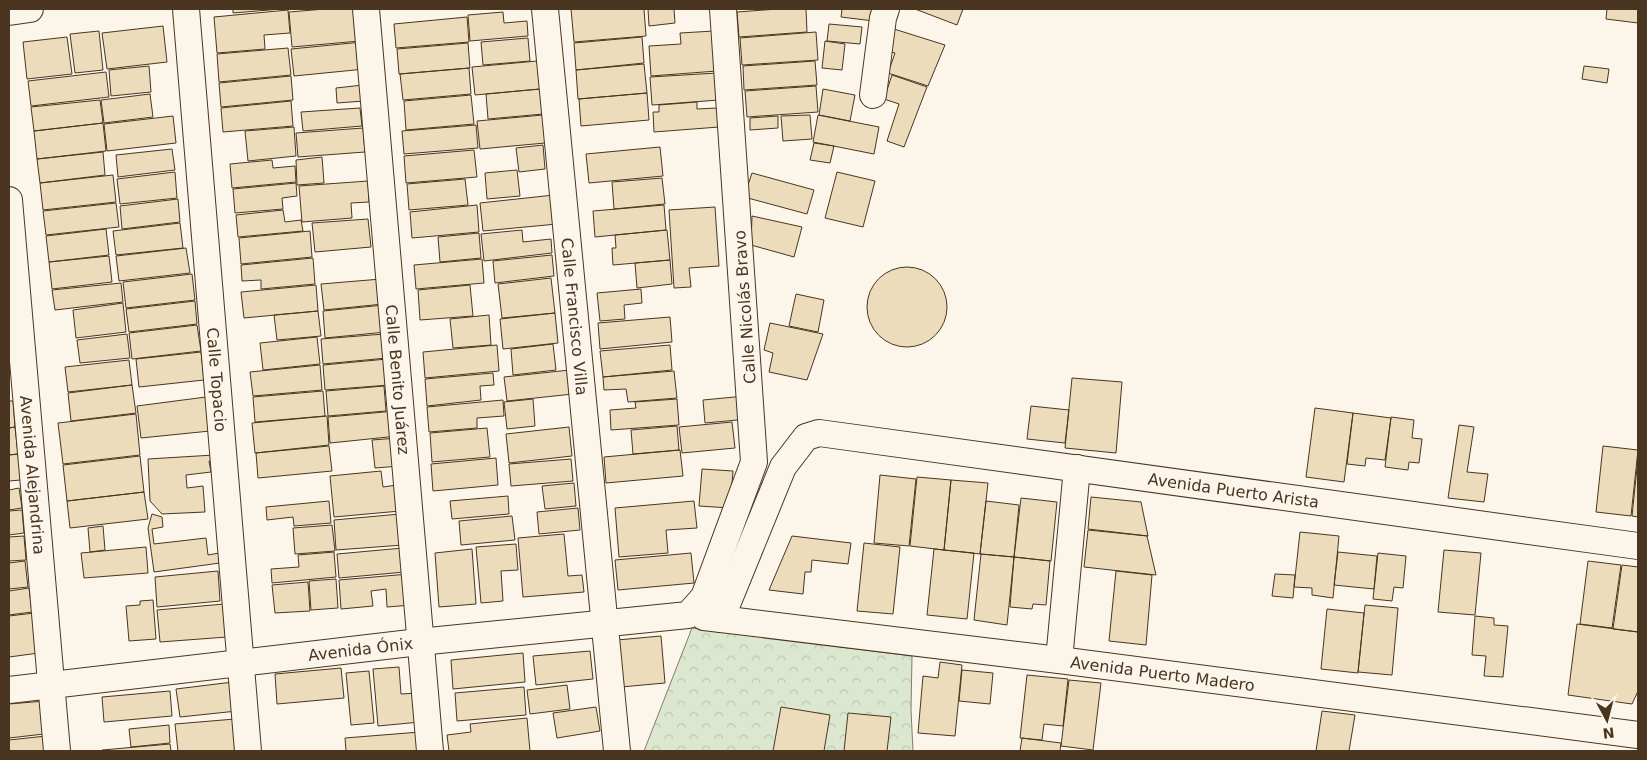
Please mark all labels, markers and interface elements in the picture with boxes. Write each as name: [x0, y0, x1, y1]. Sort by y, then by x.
street label: Calle Nicolás Bravo: [730, 229, 760, 385]
street label: Calle Francisco Villa: [558, 237, 592, 396]
street label: Calle Benito Juárez: [382, 304, 414, 455]
street label: Calle Topacio: [203, 327, 231, 433]
street label: Avenida Alejandrina: [17, 395, 49, 555]
street label: Avenida Puerto Arista: [1147, 469, 1320, 511]
street label: Avenida Ónix: [307, 633, 414, 664]
street label: Avenida Puerto Madero: [1069, 652, 1256, 695]
north arrow: [1582, 695, 1632, 745]
text: N: [1602, 724, 1615, 742]

